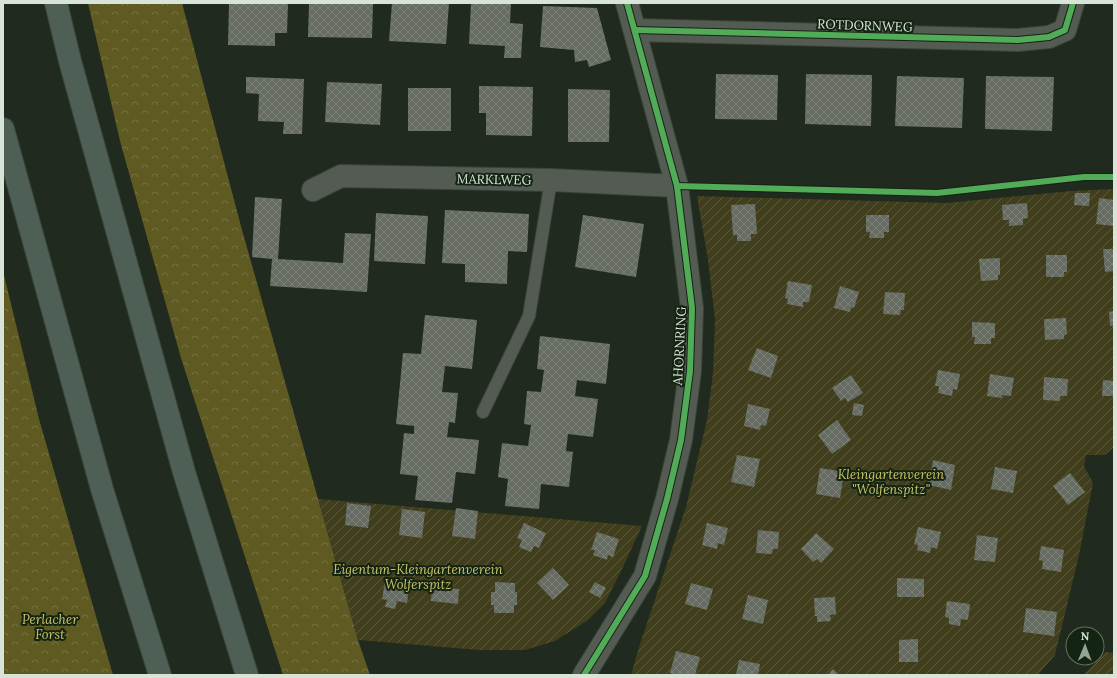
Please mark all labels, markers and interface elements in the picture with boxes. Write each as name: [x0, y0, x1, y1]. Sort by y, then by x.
street label: ROTDORNWEG: [817, 15, 913, 36]
street label: MARKLWEG: [456, 170, 532, 189]
street label: AHORNRING: [669, 306, 690, 387]
park label: Kleingartenverein "Wolfenspitz": [838, 466, 944, 498]
park label: Eigentum-Kleingartenverein Wolferspitz: [333, 561, 503, 593]
park label: Perlacher Forst: [22, 611, 78, 643]
north arrow: [1065, 626, 1105, 666]
text: N: [1081, 629, 1090, 643]

